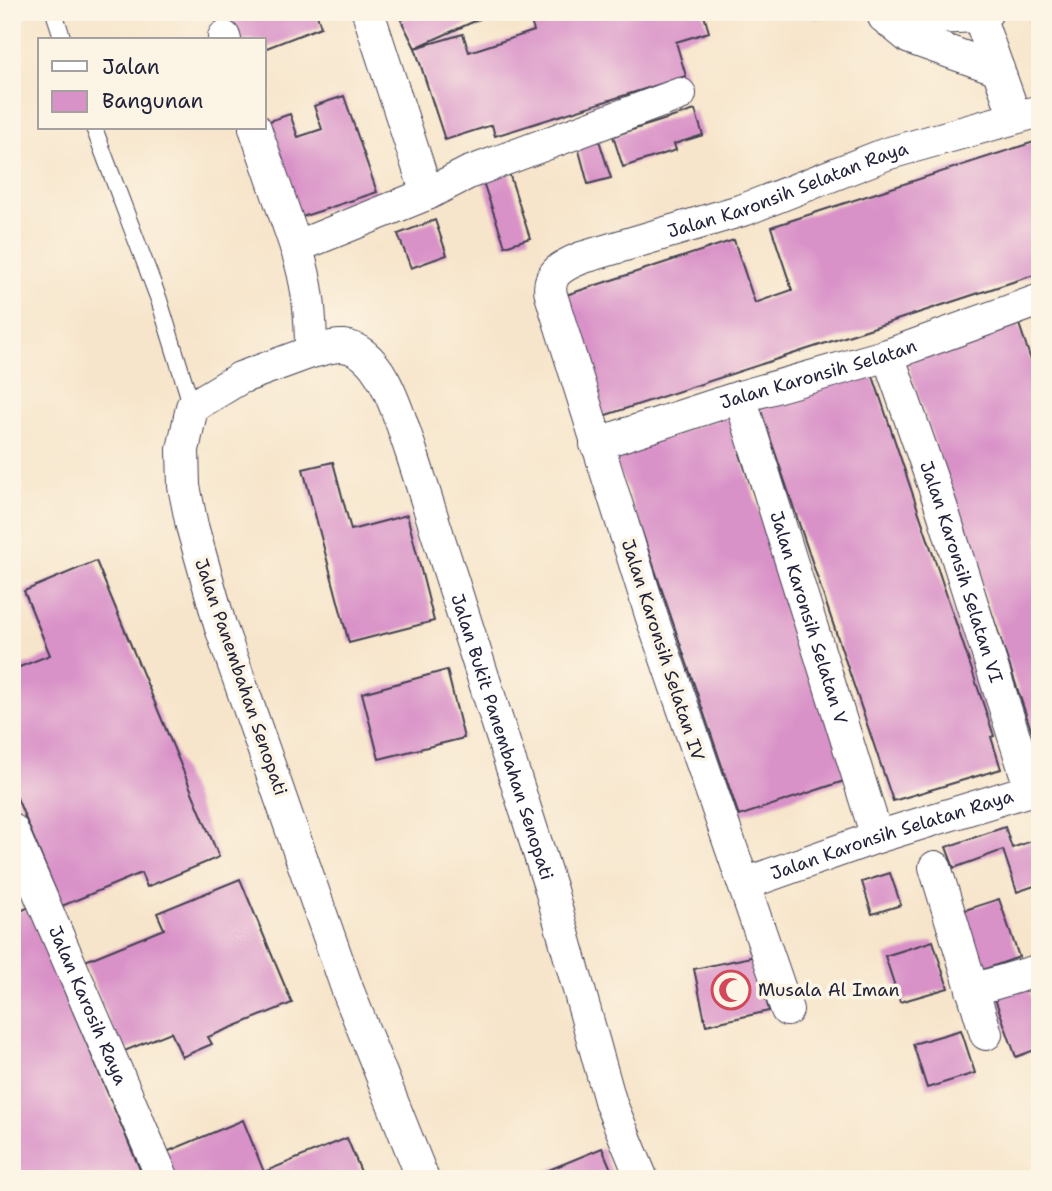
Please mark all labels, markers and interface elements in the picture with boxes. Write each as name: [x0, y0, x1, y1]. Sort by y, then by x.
legend: [38, 38, 266, 130]
text: Jalan: [102, 53, 160, 81]
text: Bangunan: [102, 87, 203, 115]
street label: Jalan Karonsih Selatan Raya: [665, 136, 911, 244]
street label: Jalan Karonsih Selatan: [717, 334, 920, 415]
street label: Jalan Karonsih Selatan VI: [914, 458, 1008, 686]
street label: Jalan Karonsih Selatan V: [764, 508, 853, 727]
street label: Jalan Karonsih Selatan IV: [616, 536, 710, 764]
street label: Jalan Panembahan Senopati: [189, 555, 293, 799]
street label: Jalan Bukit Panembahan Senopati: [445, 591, 559, 883]
street label: Jalan Karonsih Selatan Raya: [767, 784, 1016, 886]
street label: Jalan Karosih Raya: [43, 922, 133, 1089]
mosque icon: Musala Al Iman: [710, 969, 752, 1011]
place label: Musala Al Iman: [758, 978, 899, 1002]

